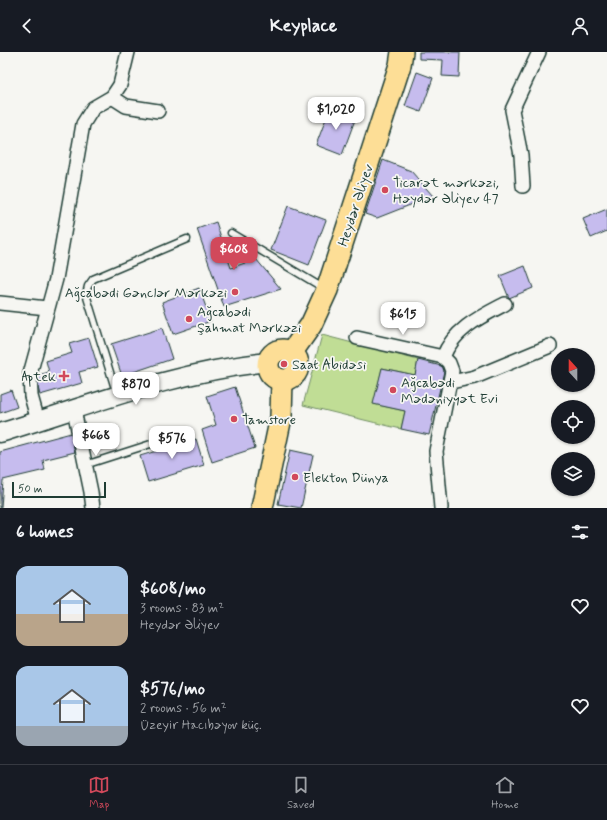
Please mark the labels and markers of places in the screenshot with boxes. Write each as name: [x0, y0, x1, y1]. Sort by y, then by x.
pin: $1,020: [303, 97, 369, 131]
place label: Ticarət mərkəzi, Həydər Əliyev 47: [393, 174, 499, 208]
marker: Ticarət mərkəzi, Həydər Əliyev 47: [380, 185, 390, 195]
pin: $608: [210, 237, 258, 271]
place label: Ağcabədi Gənclər Mərkəzi: [65, 284, 227, 302]
marker: Ağcabədi Gənclər Mərkəzi: [230, 287, 240, 297]
pin: $615: [379, 302, 427, 336]
place label: Ağcabədi Şahmat Mərkəzi: [197, 303, 301, 337]
marker: Ağcabədi Şahmat Mərkəzi: [184, 314, 194, 324]
place label: Saat Abidəsi: [292, 356, 366, 374]
marker: Saat Abidəsi: [279, 359, 289, 369]
place label: Aptek: [21, 368, 56, 387]
marker: Aptek: [59, 371, 69, 381]
pin: $870: [112, 372, 160, 406]
place label: Ağcabədi Mədəniyyət Evi: [401, 374, 498, 408]
marker: Ağcabədi Mədəniyyət Evi: [388, 385, 398, 395]
place label: Tamstore: [242, 411, 296, 429]
marker: Tamstore: [229, 414, 239, 424]
pin: $668: [72, 423, 120, 457]
pin: $576: [148, 426, 196, 460]
place label: Elekton Dünya: [303, 469, 389, 487]
marker: Elekton Dünya: [290, 472, 300, 482]

